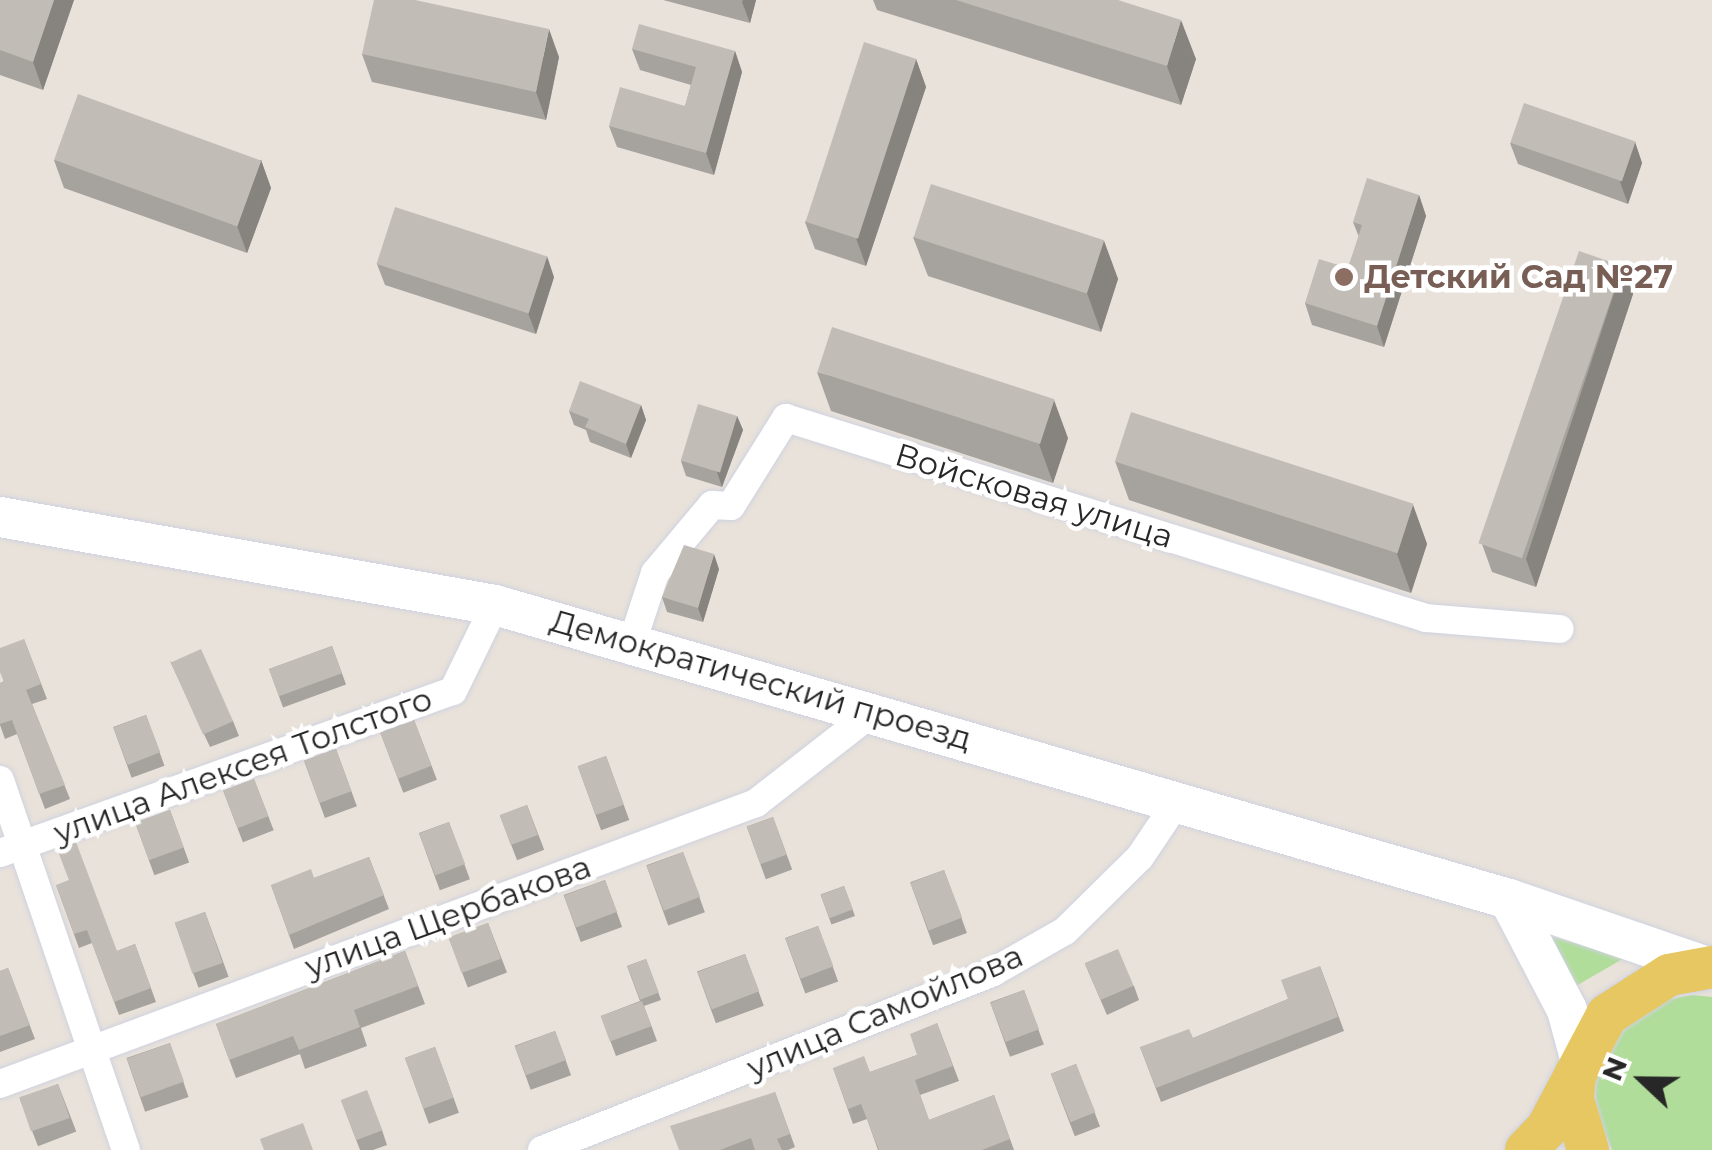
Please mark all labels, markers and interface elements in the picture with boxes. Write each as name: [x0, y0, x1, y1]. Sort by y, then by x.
place label: Детский Сад №27: [1364, 258, 1673, 296]
marker: Детский Сад №27: [1333, 266, 1355, 288]
street label: Войсковая улица: [890, 435, 1178, 557]
street label: Демократический проезд: [546, 601, 976, 759]
street label: улица Алексея Толстого: [49, 680, 437, 852]
street label: улица Щербакова: [300, 847, 596, 987]
street label: улица Самойлова: [741, 937, 1029, 1087]
north arrow: [1592, 1030, 1692, 1130]
text: N: [1594, 1052, 1634, 1086]

